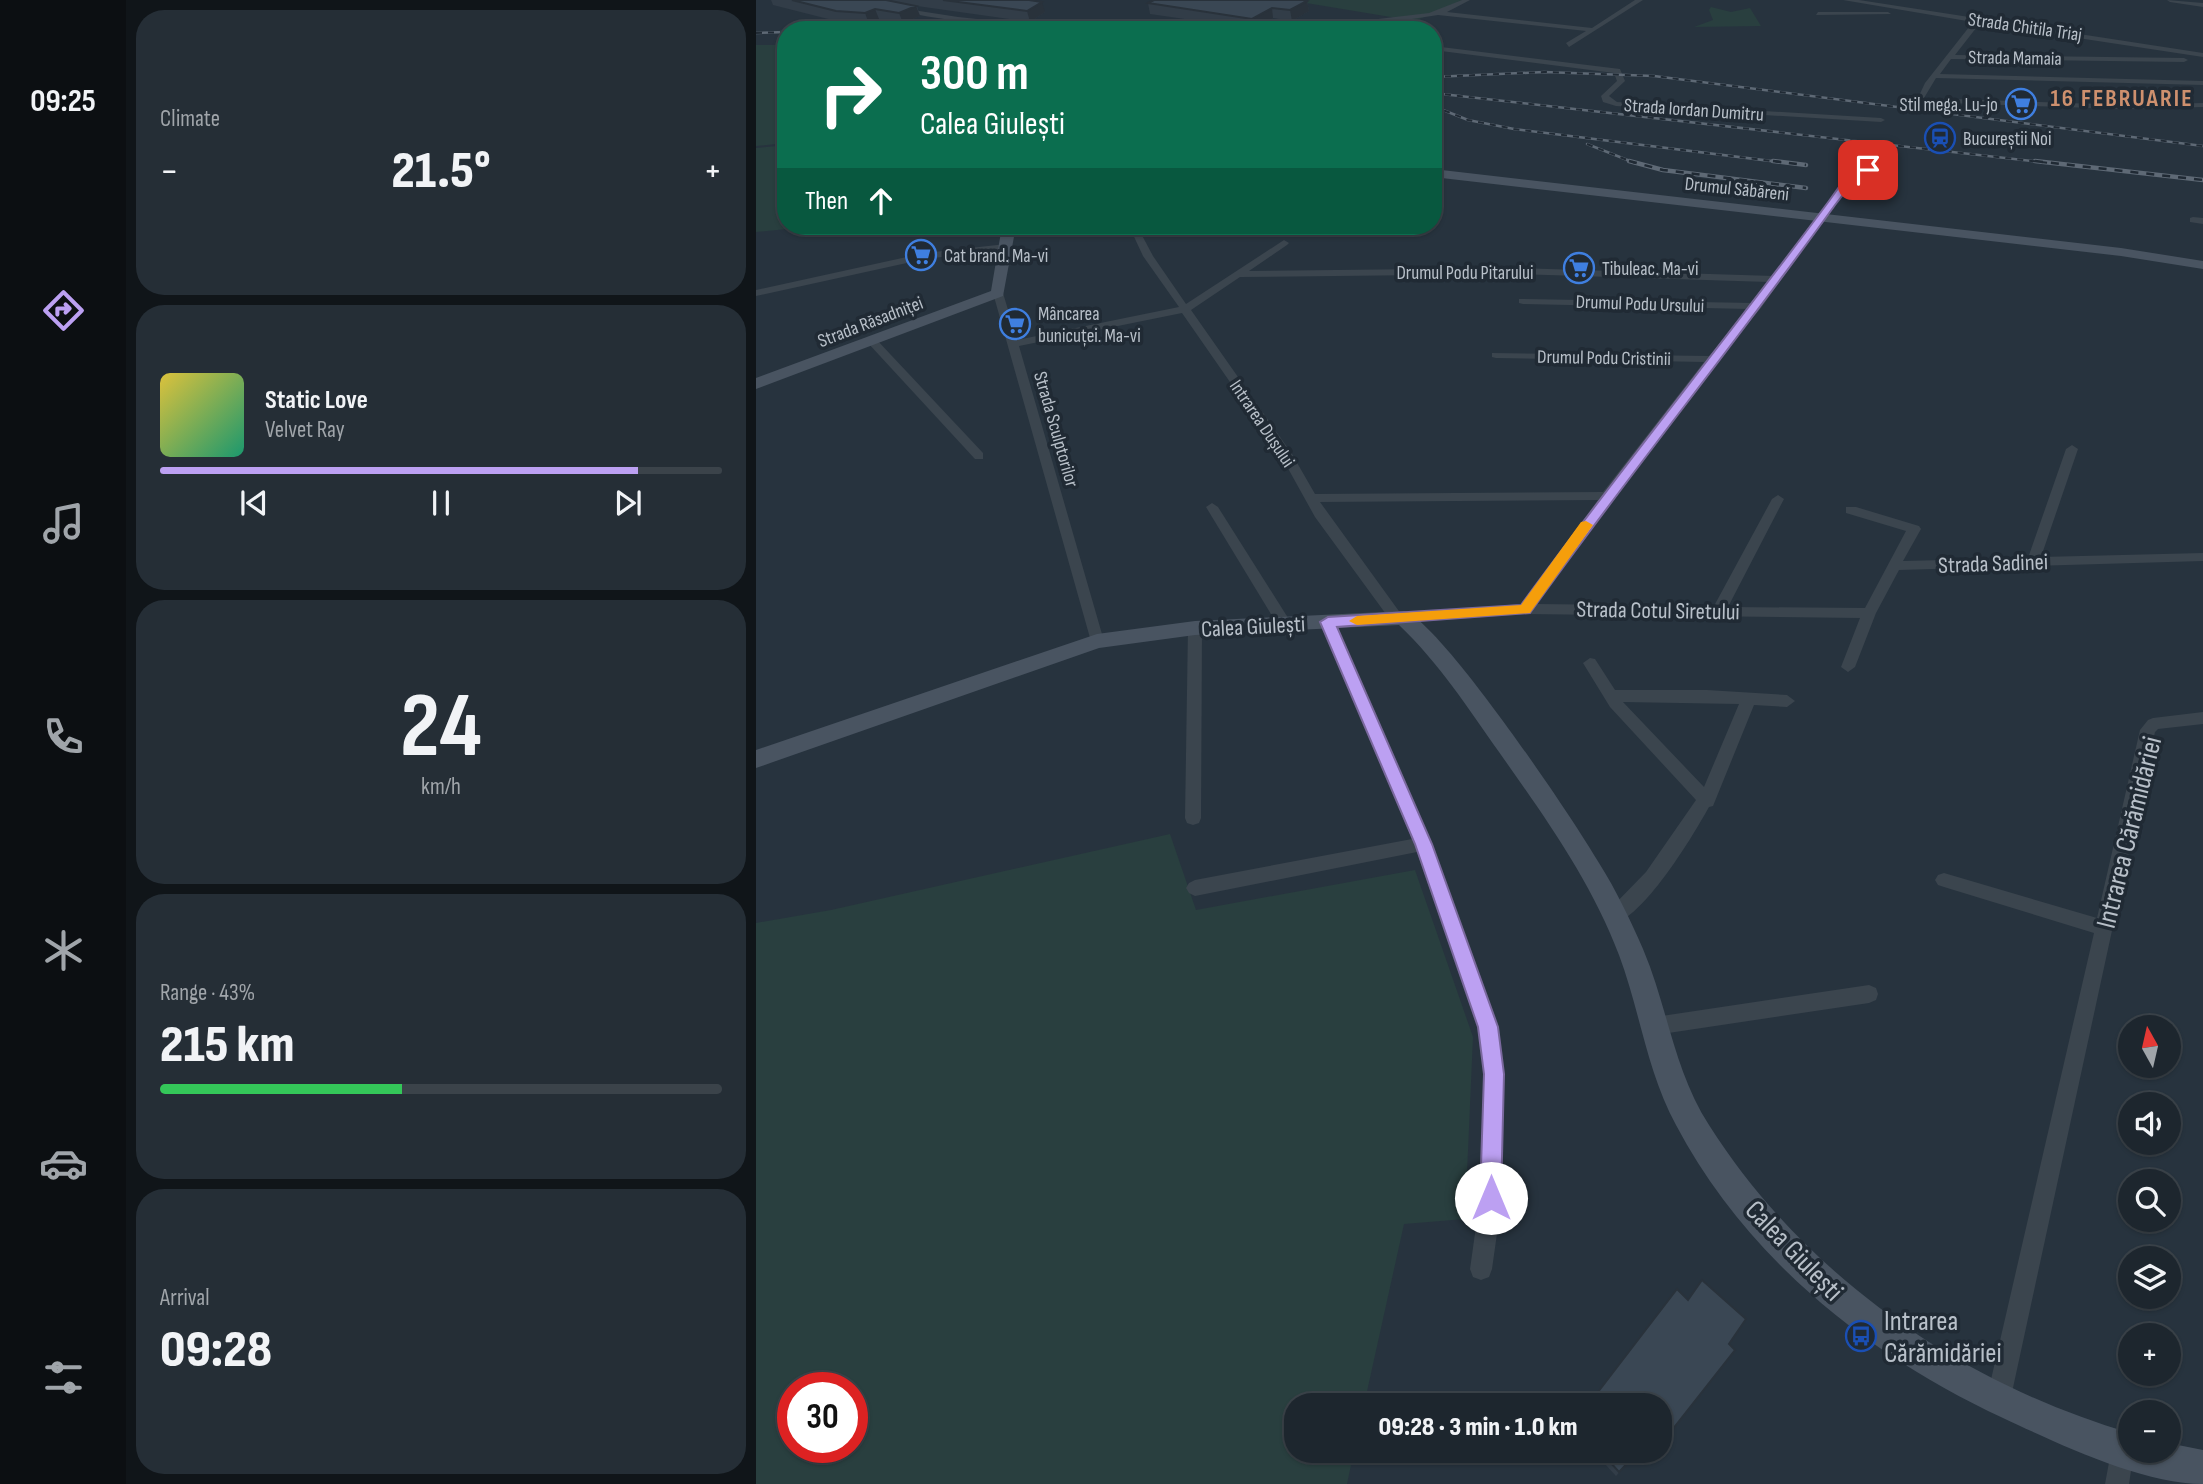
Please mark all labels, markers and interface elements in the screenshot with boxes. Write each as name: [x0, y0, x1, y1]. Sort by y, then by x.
street label: Strada Chitila Triaj: [1966, 8, 2083, 47]
text: 300 m: [920, 45, 1029, 104]
street label: Strada Mamaia: [1968, 46, 2062, 71]
icon: right: [805, 49, 896, 140]
text: 09:25: [30, 82, 96, 121]
district label: 16 FEBRUARIE: [2050, 84, 2194, 113]
supermarket icon: Stil mega. Lu-jo: [2004, 87, 2038, 121]
street label: Strada Iordan Dumitru: [1623, 94, 1765, 127]
place label: Stil mega. Lu-jo: [1900, 94, 1998, 117]
text: Climate: [160, 105, 220, 133]
text: Calea Giulești: [920, 105, 1065, 144]
station icon: Bucureștii Noi: [1923, 121, 1957, 155]
place label: Bucureștii Noi: [1963, 128, 2052, 151]
text: 21.5°: [391, 140, 491, 203]
pin: [1838, 140, 1898, 200]
text: −: [160, 149, 179, 194]
text: +: [703, 149, 722, 194]
icon: arrive: [1849, 151, 1887, 189]
street label: Drumul Săbăreni: [1684, 173, 1790, 206]
icon: ahead: [862, 182, 900, 220]
text: Then: [805, 186, 848, 217]
supermarket icon: Cat brand. Ma-vi: [904, 238, 938, 272]
place label: Cat brand. Ma-vi: [944, 245, 1048, 268]
supermarket icon: Tibuleac. Ma-vi: [1562, 251, 1596, 285]
place label: Tibuleac. Ma-vi: [1602, 258, 1698, 281]
street label: Drumul Podu Pitarului: [1396, 262, 1534, 285]
icon: directions: [39, 286, 88, 335]
street label: Drumul Podu Ursului: [1575, 291, 1705, 318]
street label: Strada Răsadniței: [815, 292, 926, 353]
place label: Mâncarea bunicuței. Ma-vi: [1038, 303, 1141, 348]
supermarket icon: Mâncarea bunicuței. Ma-vi: [998, 307, 1032, 341]
street label: Drumul Podu Cristinii: [1537, 346, 1671, 371]
street label: Strada Sculptorilor: [1028, 369, 1083, 490]
street label: Intrarea Dușului: [1224, 376, 1299, 472]
text: Static Love: [265, 385, 368, 416]
text: Velvet Ray: [265, 416, 345, 444]
icon: previous: [235, 484, 273, 522]
icon: pause: [422, 484, 460, 522]
icon: next: [609, 484, 647, 522]
icon: music: [39, 499, 88, 548]
street label: Strada Sadinei: [1938, 548, 2048, 580]
street label: Strada Cotul Siretului: [1576, 596, 1740, 626]
street label: Calea Giulești: [1200, 610, 1306, 644]
text: 24: [400, 673, 482, 782]
icon: phone: [39, 712, 88, 761]
street label: Intrarea Cărămidăriei: [2090, 733, 2169, 932]
text: km/h: [421, 773, 461, 801]
icon: climate: [39, 926, 88, 975]
text: Range · 43%: [160, 979, 255, 1007]
text: 215 km: [160, 1014, 294, 1077]
north arrow: [2118, 1015, 2180, 1078]
map controls: [2118, 1015, 2181, 1463]
button: sound: [2118, 1092, 2181, 1155]
icon: car: [39, 1139, 88, 1188]
position arrow: [1454, 1161, 1528, 1235]
button: search: [2118, 1169, 2181, 1232]
street label: Calea Giulești: [1738, 1194, 1850, 1308]
button: layers: [2118, 1246, 2181, 1309]
text: Arrival: [160, 1284, 209, 1312]
place label: Intrarea Cărămidăriei: [1884, 1305, 2002, 1370]
text: 09:28: [160, 1319, 272, 1382]
bus stop icon: Intrarea Cărămidăriei: [1844, 1319, 1878, 1353]
button: +: [2118, 1323, 2181, 1386]
icon: filters: [39, 1353, 88, 1402]
speed limit sign: 30: [777, 1372, 868, 1463]
button: −: [2118, 1400, 2181, 1463]
text: 09:28 · 3 min · 1.0 km: [1379, 1412, 1577, 1443]

